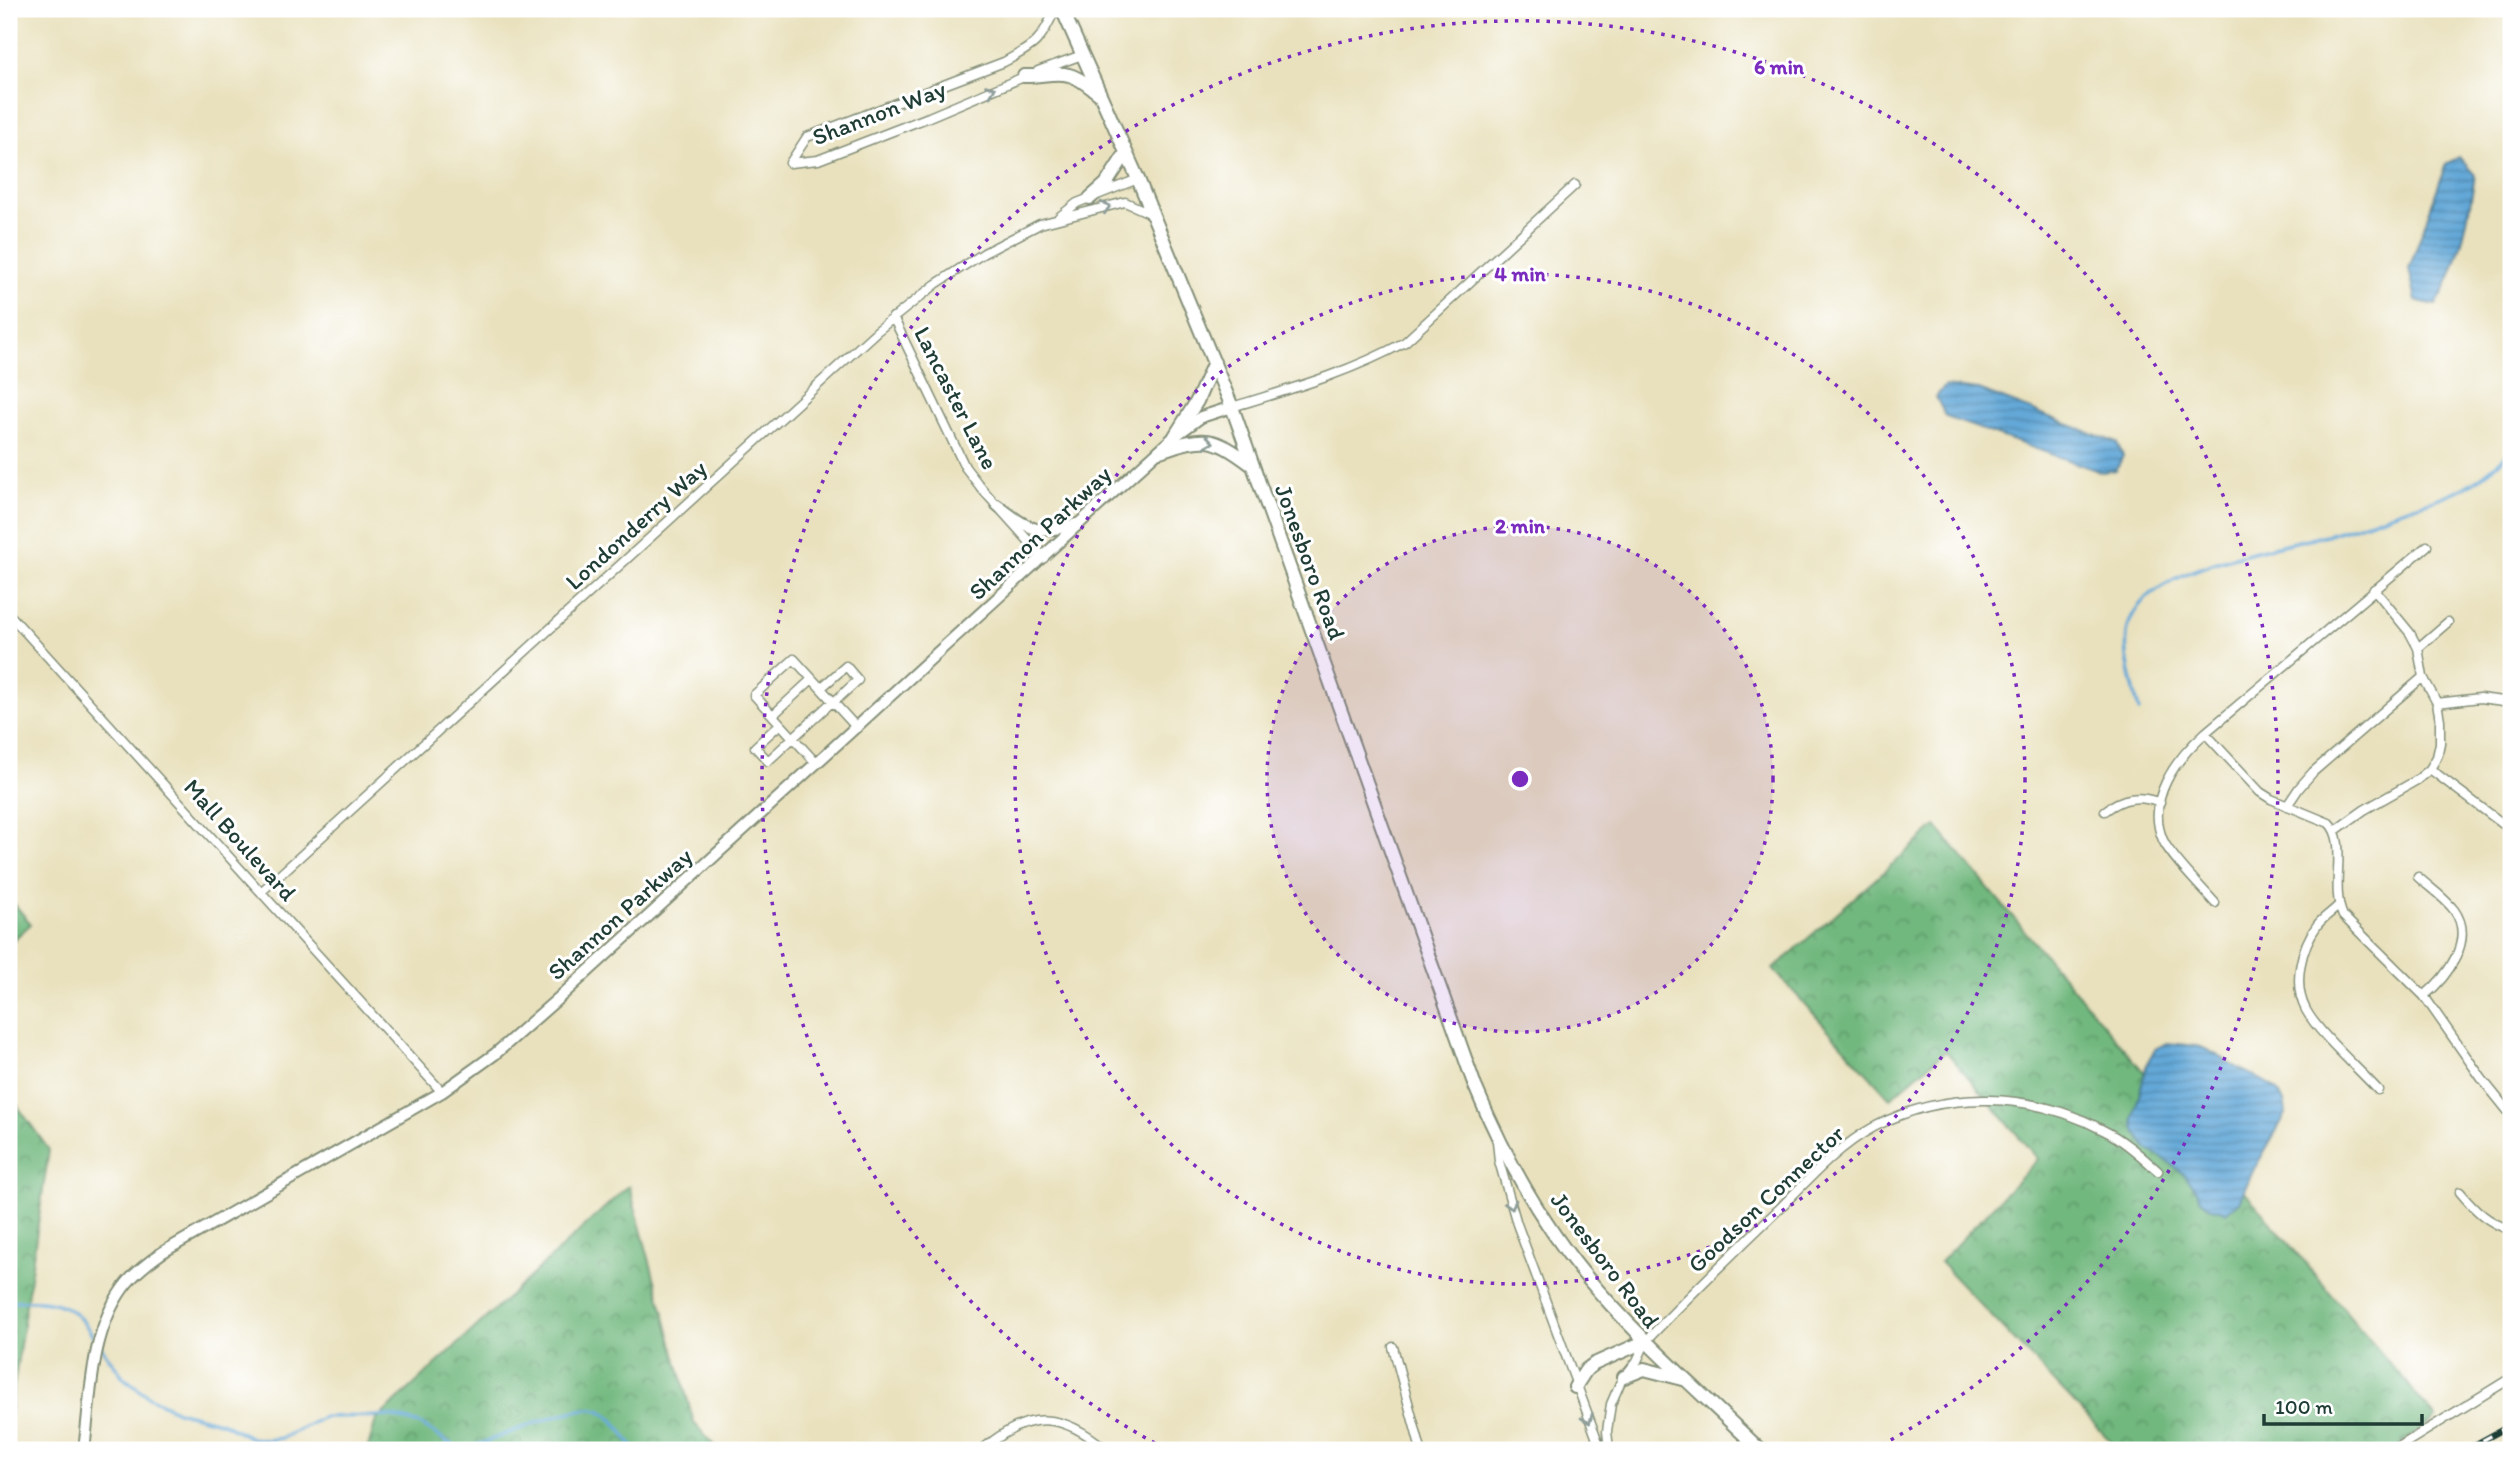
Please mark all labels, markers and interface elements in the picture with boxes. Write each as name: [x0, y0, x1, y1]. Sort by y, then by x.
text: 6 min: [1754, 54, 1805, 79]
street label: Shannon Way: [808, 74, 950, 151]
one-way arrow: [985, 84, 997, 98]
one-way arrow: [1100, 200, 1112, 215]
text: 4 min: [1494, 261, 1547, 286]
street label: Lancaster Lane: [908, 322, 1005, 474]
one-way arrow: [1203, 434, 1215, 449]
street label: Londonderry Way: [559, 454, 712, 596]
street label: Shannon Parkway: [962, 459, 1117, 606]
street label: Jonesboro Road: [1269, 480, 1352, 644]
text: 2 min: [1495, 513, 1546, 538]
centre of rings: [1508, 767, 1532, 791]
street label: Mall Boulevard: [178, 773, 303, 907]
street label: Shannon Parkway: [542, 841, 698, 986]
street label: Goodson Connector: [1681, 1119, 1850, 1279]
street label: Jonesboro Road: [1545, 1186, 1666, 1334]
one-way arrow: [1503, 1198, 1518, 1210]
scale bar: [2264, 1382, 2422, 1426]
text: 100 m: [2275, 1394, 2333, 1419]
one-way arrow: [1580, 1412, 1594, 1424]

